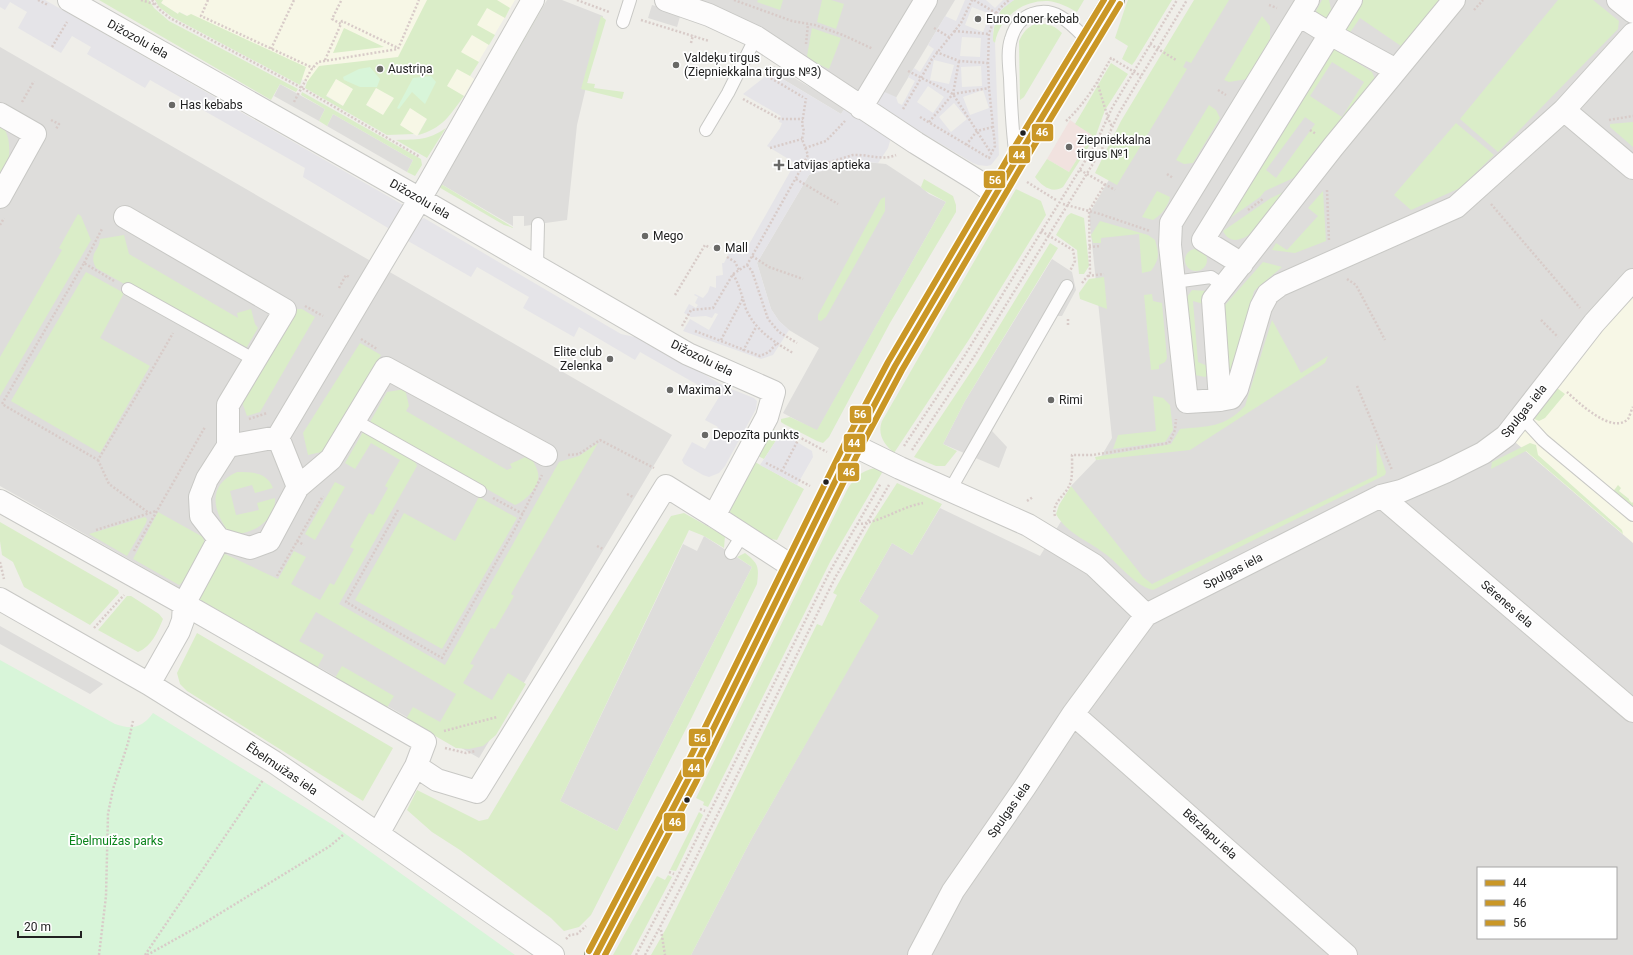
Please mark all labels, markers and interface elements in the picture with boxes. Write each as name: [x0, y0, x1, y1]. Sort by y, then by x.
place label: Euro doner kebab: [986, 12, 1079, 26]
marker: Euro doner kebab: [973, 14, 983, 24]
street label: Dižozolu iela: [105, 17, 171, 61]
place label: Valdeķu tirgus (Ziepniekkalna tirgus №3): [684, 51, 822, 79]
marker: Valdeķu tirgus (Ziepniekkalna tirgus №3): [671, 60, 681, 70]
place label: Austriņa: [388, 62, 433, 77]
marker: Austriņa: [375, 64, 385, 74]
place label: Has kebabs: [180, 98, 243, 112]
marker: Has kebabs: [167, 100, 177, 110]
line badge: 46: [1031, 123, 1054, 142]
text: 46: [1036, 126, 1048, 139]
unlabelled marker: [1018, 128, 1028, 138]
place label: Ziepniekkalna tirgus №1: [1077, 133, 1151, 161]
marker: Ziepniekkalna tirgus №1: [1064, 142, 1074, 152]
line badge: 44: [1008, 145, 1031, 164]
text: 44: [1013, 149, 1026, 162]
place label: Latvijas aptieka: [787, 158, 870, 172]
marker: Latvijas aptieka: [774, 160, 784, 170]
line badge: 56: [983, 170, 1006, 189]
text: 56: [989, 174, 1001, 187]
street label: Dižozolu iela: [387, 176, 453, 222]
place label: Mego: [653, 229, 684, 243]
marker: Mego: [640, 231, 650, 241]
place label: Mall: [725, 241, 748, 255]
marker: Mall: [712, 243, 722, 253]
street label: Dižozolu iela: [669, 337, 735, 379]
place label: Elite club Zelenka: [554, 345, 602, 373]
marker: Elite club Zelenka: [605, 354, 615, 364]
street label: Spulgas iela: [1498, 382, 1550, 440]
place label: Maxima X: [678, 383, 732, 397]
marker: Maxima X: [665, 385, 675, 395]
place label: Rimi: [1059, 393, 1083, 407]
marker: Rimi: [1046, 395, 1056, 405]
line badge: 56: [849, 405, 872, 424]
text: 56: [854, 408, 866, 421]
place label: Depozīta punkts: [713, 428, 799, 442]
marker: Depozīta punkts: [700, 430, 710, 440]
line badge: 44: [843, 433, 866, 453]
text: 44: [848, 437, 861, 450]
line badge: 46: [837, 462, 860, 482]
text: 46: [843, 466, 855, 479]
unlabelled marker: [821, 477, 831, 487]
street label: Spulgas iela: [1201, 550, 1265, 592]
street label: Sērenes iela: [1478, 577, 1536, 631]
line badge: 56: [688, 728, 711, 747]
text: 56: [694, 732, 706, 745]
street label: Ēbelmuižas iela: [244, 740, 320, 798]
line badge: 44: [682, 758, 705, 778]
text: 44: [688, 762, 701, 775]
street label: Spulgas iela: [985, 780, 1033, 840]
unlabelled marker: [682, 795, 692, 805]
street label: Bērzlapu iela: [1180, 806, 1240, 862]
line badge: 46: [663, 812, 686, 832]
text: 46: [669, 816, 681, 829]
park label: Ēbelmuižas parks: [69, 834, 163, 848]
legend: [1477, 867, 1617, 939]
text: 44: [1513, 876, 1527, 890]
text: 46: [1513, 896, 1527, 910]
scale bar: [18, 913, 81, 939]
text: 56: [1513, 916, 1527, 930]
text: 20 m: [24, 920, 51, 934]

